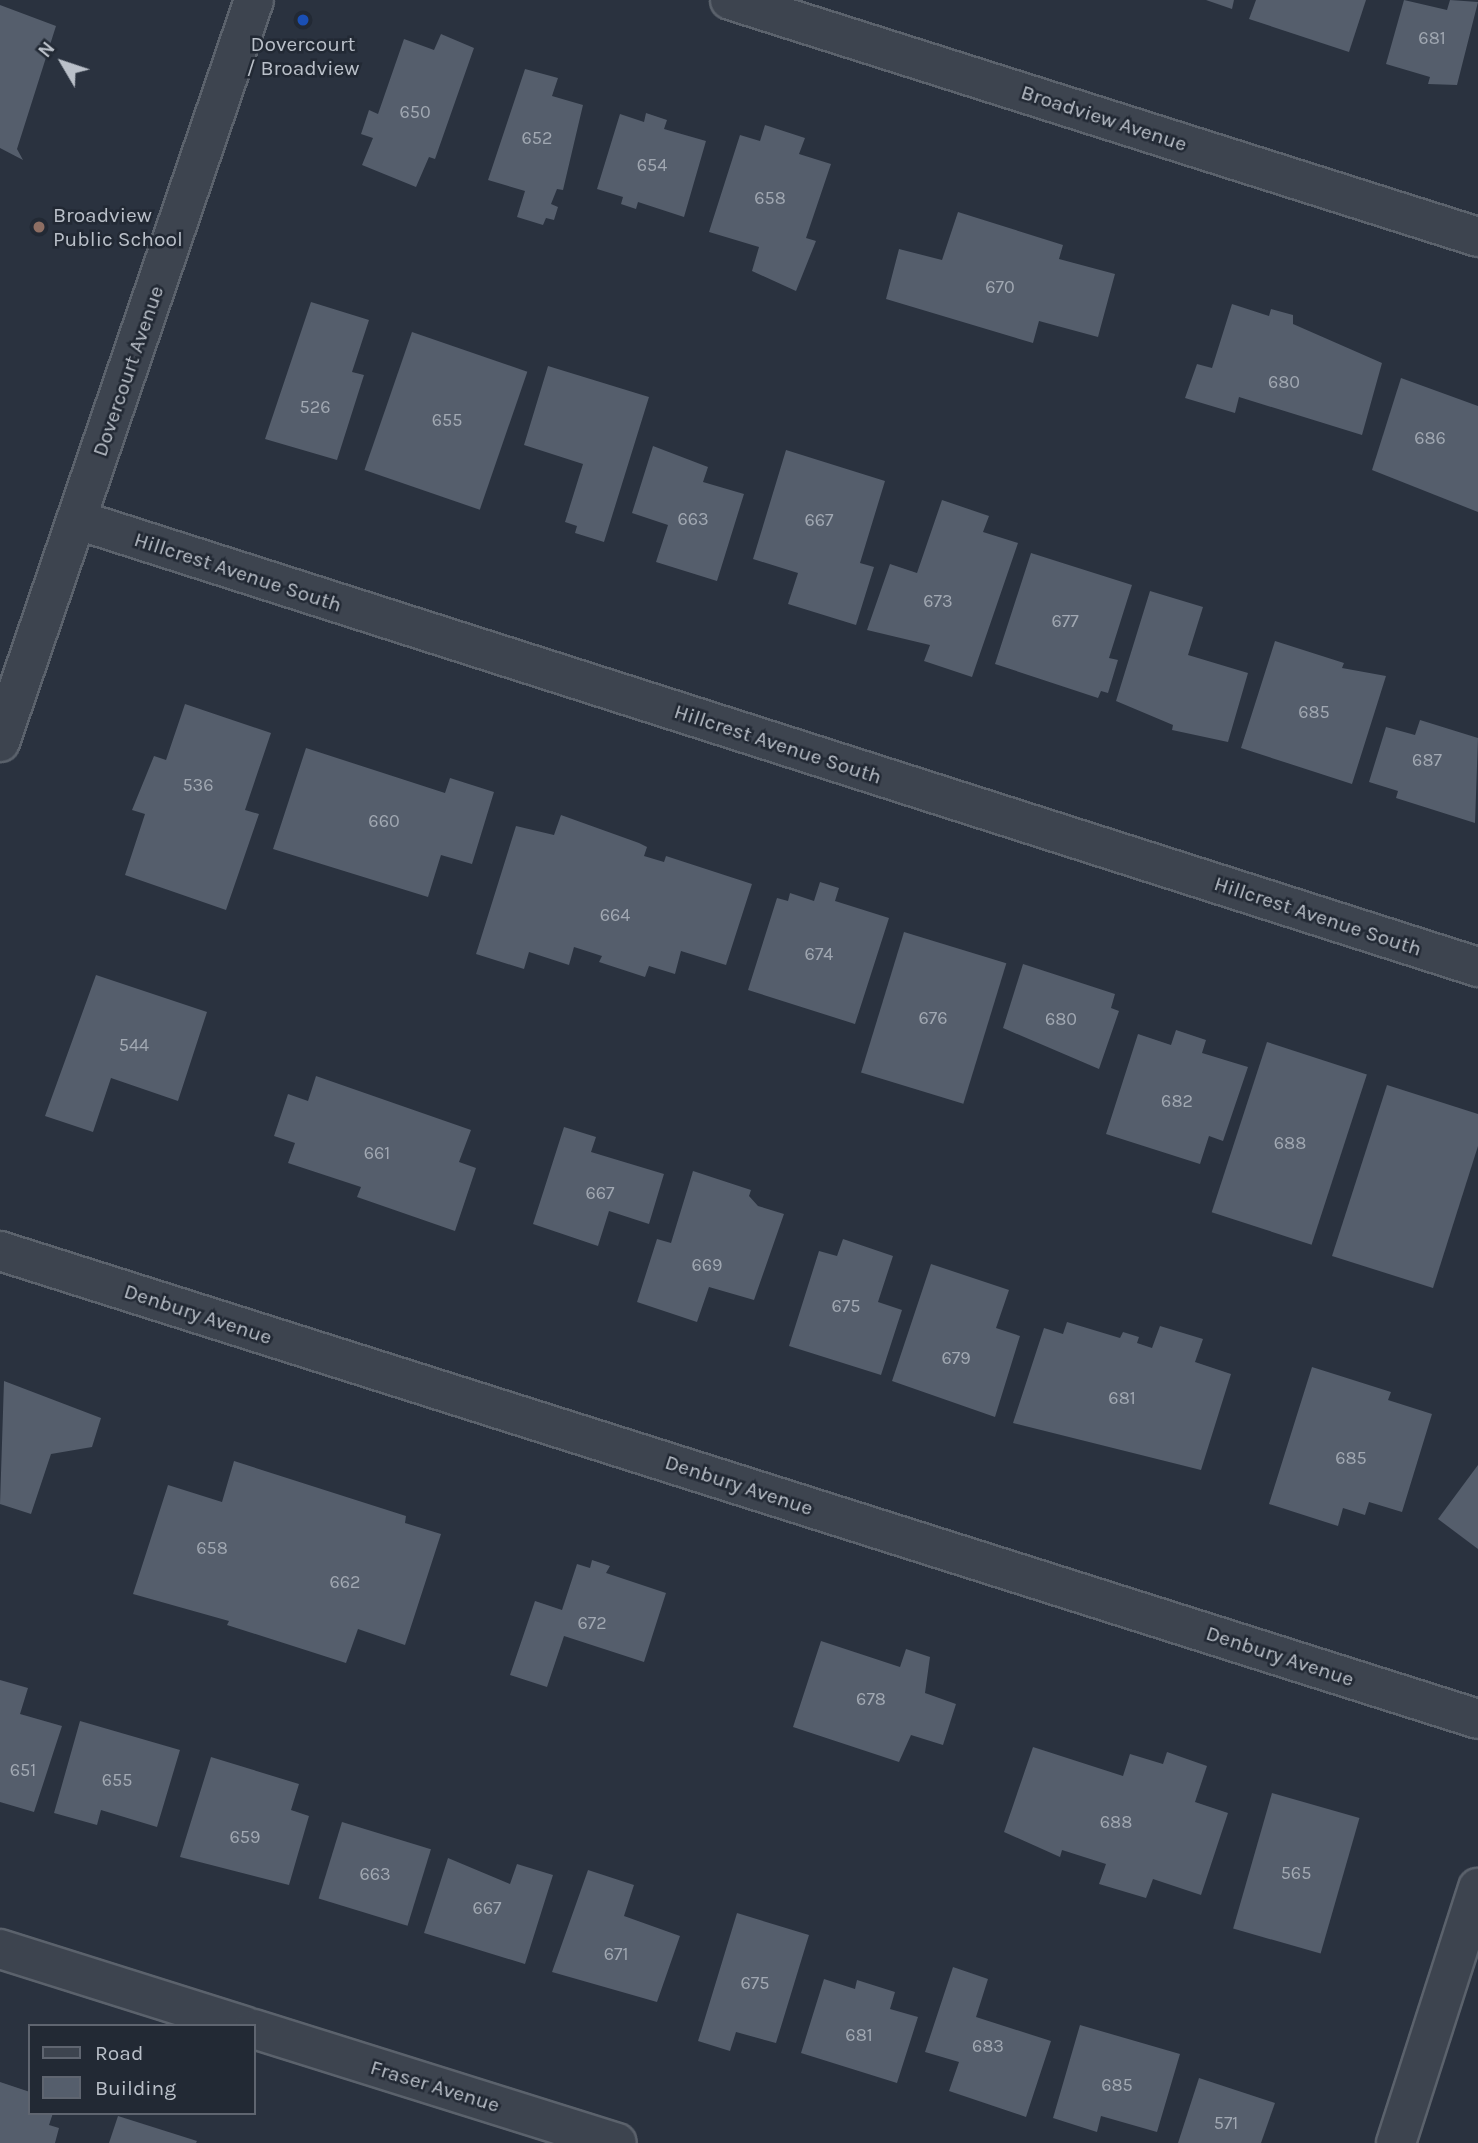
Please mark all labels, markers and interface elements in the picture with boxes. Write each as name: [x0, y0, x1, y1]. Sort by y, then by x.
marker: Dovercourt / Broadview: [295, 12, 311, 28]
house number: 681: [1418, 27, 1446, 49]
north arrow: [28, 28, 98, 98]
place label: Dovercourt / Broadview: [247, 31, 359, 81]
text: N: [34, 38, 60, 62]
street label: Broadview Avenue: [1018, 79, 1190, 157]
house number: 650: [399, 101, 431, 123]
house number: 652: [522, 127, 552, 149]
house number: 654: [637, 154, 667, 176]
house number: 658: [754, 187, 786, 209]
place label: Broadview Public School: [53, 202, 183, 252]
marker: Broadview Public School: [31, 219, 47, 235]
house number: 670: [985, 276, 1015, 298]
street label: Dovercourt Avenue: [87, 282, 169, 460]
house number: 680: [1268, 371, 1300, 393]
house number: 526: [300, 396, 330, 418]
house number: 655: [432, 409, 462, 431]
house number: 686: [1414, 427, 1446, 449]
house number: 663: [677, 508, 709, 530]
house number: 667: [804, 509, 834, 531]
street label: Hillcrest Avenue South: [131, 527, 345, 617]
house number: 673: [923, 590, 953, 612]
house number: 677: [1051, 610, 1079, 632]
street label: Hillcrest Avenue South: [671, 699, 885, 789]
house number: 685: [1298, 701, 1330, 723]
house number: 687: [1412, 749, 1442, 771]
house number: 536: [182, 774, 214, 796]
house number: 660: [368, 810, 400, 832]
street label: Hillcrest Avenue South: [1211, 871, 1425, 961]
house number: 664: [600, 904, 630, 926]
house number: 674: [805, 943, 833, 965]
house number: 676: [918, 1007, 948, 1029]
house number: 680: [1045, 1008, 1077, 1030]
house number: 544: [119, 1034, 149, 1056]
house number: 682: [1161, 1090, 1193, 1112]
house number: 688: [1274, 1132, 1306, 1154]
house number: 661: [364, 1142, 390, 1164]
house number: 667: [585, 1182, 615, 1204]
house number: 669: [691, 1254, 723, 1276]
street label: Denbury Avenue: [121, 1278, 275, 1350]
house number: 675: [832, 1295, 860, 1317]
house number: 679: [941, 1347, 971, 1369]
house number: 681: [1108, 1387, 1136, 1409]
house number: 685: [1335, 1447, 1367, 1469]
street label: Denbury Avenue: [662, 1449, 816, 1521]
house number: 658: [196, 1537, 228, 1559]
house number: 662: [329, 1571, 361, 1593]
house number: 672: [577, 1612, 607, 1634]
street label: Denbury Avenue: [1203, 1620, 1357, 1692]
house number: 678: [856, 1688, 886, 1710]
house number: 651: [10, 1759, 36, 1781]
house number: 655: [102, 1769, 132, 1791]
house number: 688: [1100, 1811, 1132, 1833]
house number: 659: [230, 1826, 260, 1848]
house number: 565: [1281, 1862, 1311, 1884]
house number: 663: [359, 1863, 391, 1885]
house number: 667: [472, 1897, 502, 1919]
house number: 671: [604, 1943, 628, 1965]
house number: 675: [741, 1972, 769, 1994]
legend: [28, 2024, 256, 2115]
house number: 681: [845, 2024, 873, 2046]
house number: 683: [972, 2035, 1004, 2057]
text: Road: [95, 2041, 143, 2065]
street label: Fraser Avenue: [367, 2054, 503, 2118]
house number: 685: [1101, 2074, 1133, 2096]
text: Building: [95, 2076, 176, 2100]
house number: 571: [1214, 2112, 1238, 2134]

